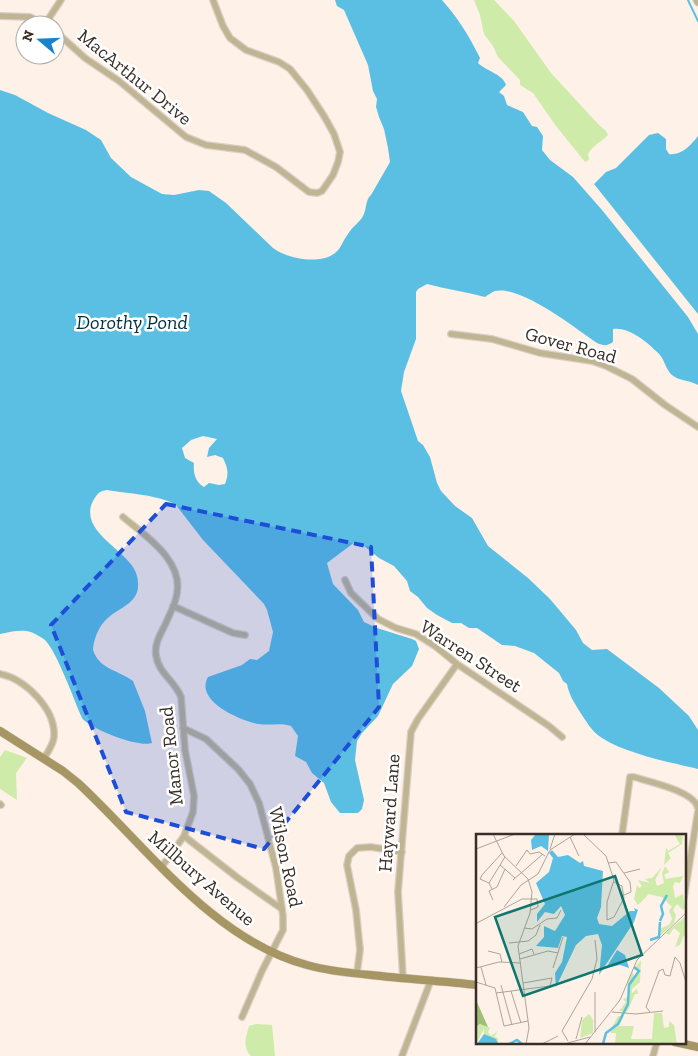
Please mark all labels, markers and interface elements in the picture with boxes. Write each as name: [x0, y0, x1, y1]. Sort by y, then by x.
north arrow: [15, 15, 65, 65]
street label: MacArthur Drive: [73, 24, 197, 130]
text: N: [18, 28, 38, 44]
water label: Dorothy Pond: [76, 310, 188, 334]
street label: Gover Road: [523, 322, 620, 368]
street label: Warren Street: [416, 615, 526, 697]
street label: Manor Road: [154, 705, 188, 807]
street label: Hayward Lane: [373, 753, 405, 873]
street label: Wilson Road: [264, 805, 308, 910]
street label: Millbury Avenue: [144, 825, 260, 931]
inset map: [476, 834, 686, 1044]

